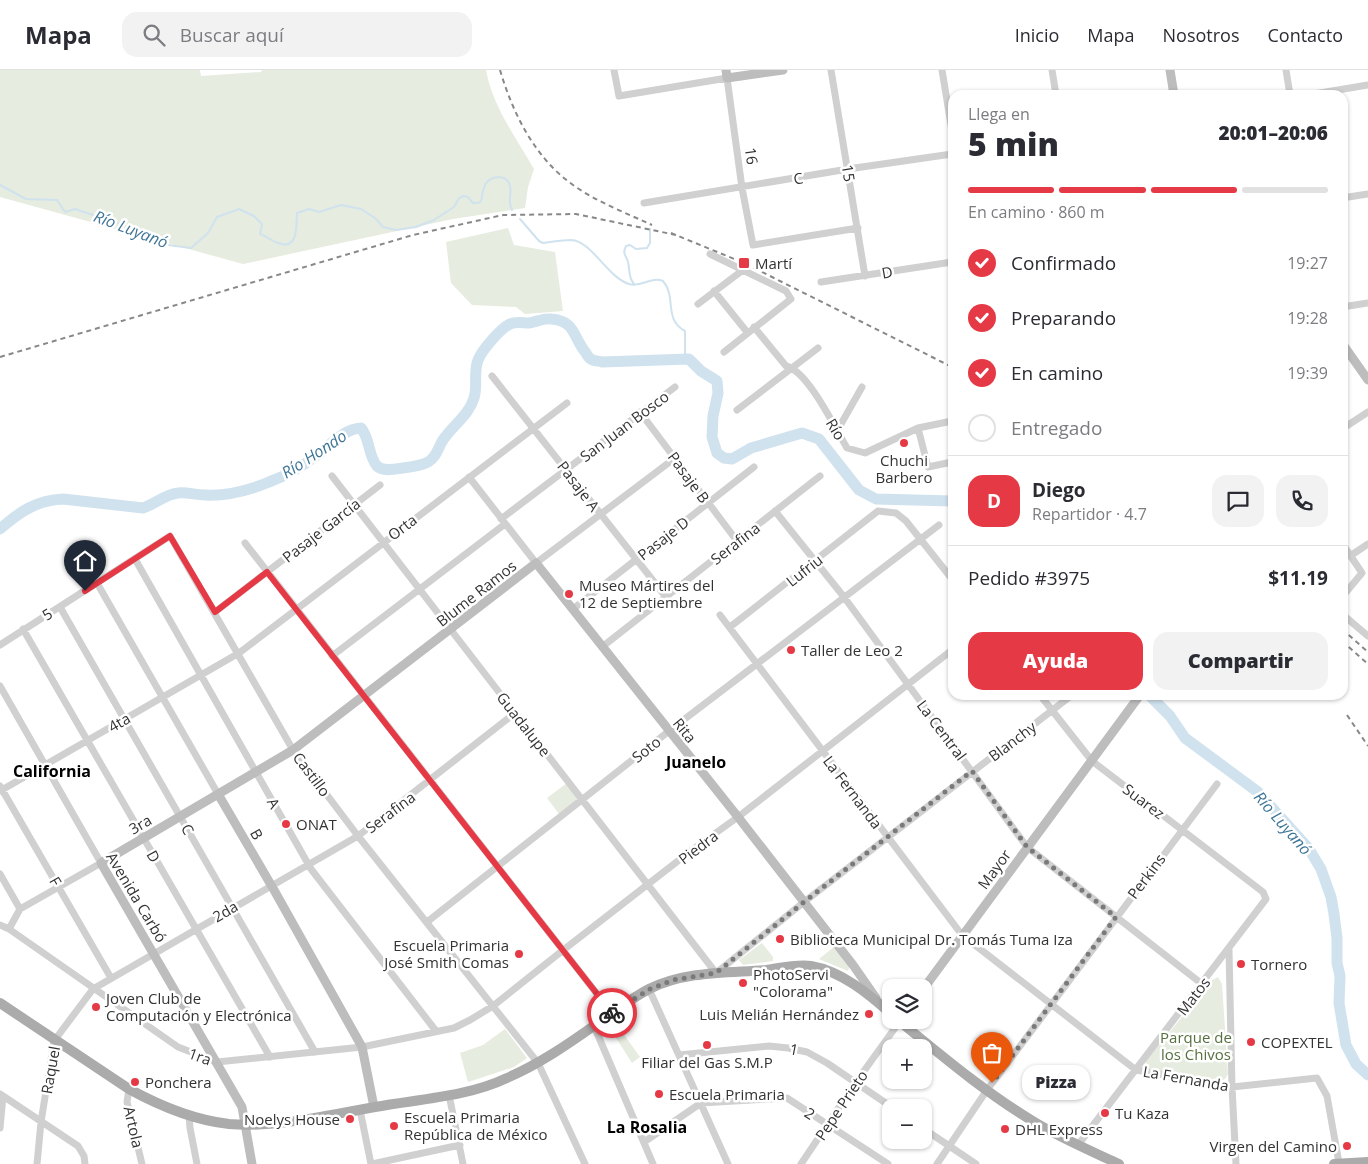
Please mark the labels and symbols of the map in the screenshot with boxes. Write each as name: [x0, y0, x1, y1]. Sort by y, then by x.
street label: 16: [741, 146, 763, 166]
street label: 15: [838, 163, 860, 183]
street label: C: [792, 167, 804, 189]
water label: Río Luyanó: [91, 205, 171, 253]
place label: Martí: [755, 253, 793, 273]
marker: Martí: [737, 256, 751, 270]
street label: D: [880, 261, 894, 283]
street label: San Juan Bosco: [575, 386, 673, 466]
street label: Río: [822, 414, 850, 444]
water label: Río Hondo: [277, 425, 351, 483]
marker: Chuchi Barbero: [898, 437, 910, 449]
street label: Pasaje B: [664, 447, 714, 507]
place label: Chuchi Barbero: [876, 450, 932, 487]
street label: Pasaje A: [553, 457, 605, 516]
street label: Pasaje García: [278, 493, 364, 567]
street label: Orta: [383, 510, 421, 544]
street label: Pasaje D: [633, 512, 693, 564]
street label: Serafina: [706, 517, 764, 569]
pin: [64, 540, 106, 591]
street label: Lufriu: [782, 549, 826, 591]
street label: Blume Ramos: [432, 555, 520, 631]
place label: Museo Mártires del 12 de Septiembre: [579, 575, 714, 612]
marker: Museo Mártires del 12 de Septiembre: [563, 588, 575, 600]
street label: 5: [38, 603, 56, 625]
place label: Taller de Leo 2: [801, 640, 903, 660]
marker: Taller de Leo 2: [785, 644, 797, 656]
street label: Guadalupe: [493, 688, 555, 760]
street label: La Central: [913, 696, 971, 764]
street label: 4ta: [104, 708, 134, 736]
street label: Rita: [669, 713, 701, 747]
street label: Blanchy: [984, 716, 1040, 766]
street label: Soto: [627, 731, 665, 767]
street label: Castillo: [289, 748, 335, 800]
district label: Juanelo: [664, 751, 726, 773]
street label: La Fernanda: [819, 751, 887, 833]
district label: California: [13, 760, 91, 782]
street label: Suarez: [1119, 779, 1169, 823]
water label: Río Luyanó: [1249, 786, 1317, 860]
street label: Serafina: [361, 787, 419, 837]
street label: A: [263, 794, 285, 812]
street label: 3ra: [125, 810, 155, 838]
place label: ONAT: [296, 814, 337, 834]
marker: ONAT: [280, 818, 292, 830]
street label: C: [177, 820, 199, 838]
street label: B: [246, 825, 268, 843]
street label: Piedra: [674, 826, 722, 868]
street label: Mayor: [973, 845, 1015, 893]
street label: D: [143, 846, 165, 866]
street label: Avenida Carbó: [102, 848, 172, 946]
street label: Perkins: [1122, 849, 1170, 903]
street label: F: [45, 873, 67, 890]
street label: 2da: [209, 896, 241, 926]
place label: Biblioteca Municipal Dr. Tomás Tuma Iza: [790, 929, 1073, 949]
marker: Biblioteca Municipal Dr. Tomás Tuma Iza: [774, 933, 786, 945]
place label: Escuela Primaria José Smith Comas: [382, 935, 509, 972]
marker: Escuela Primaria José Smith Comas: [513, 948, 525, 960]
place label: Tornero: [1251, 954, 1307, 974]
marker: Tornero: [1235, 958, 1247, 970]
place label: PhotoServi "Colorama": [753, 964, 833, 1001]
street label: Matos: [1172, 973, 1214, 1019]
marker: PhotoServi "Colorama": [737, 977, 749, 989]
place label: Joven Club de Computación y Electrónica: [104, 988, 292, 1025]
courier: [587, 988, 637, 1038]
marker: Joven Club de Computación y Electrónica: [90, 1001, 102, 1013]
place label: Luis Melián Hernández: [699, 1004, 859, 1024]
marker: Luis Melián Hernández: [863, 1008, 875, 1020]
park label: Parque de los Chivos: [1160, 1027, 1232, 1064]
pin: [971, 1032, 1013, 1083]
place label: COPEXTEL: [1261, 1032, 1333, 1052]
marker: COPEXTEL: [1245, 1036, 1257, 1048]
street label: 1: [788, 1038, 800, 1060]
marker: Filiar del Gas S.M.P: [701, 1039, 713, 1051]
street label: 1ra: [186, 1043, 214, 1069]
street label: Raquel: [36, 1045, 64, 1095]
place label: Filiar del Gas S.M.P: [641, 1052, 773, 1072]
street label: La Fernanda: [1142, 1061, 1230, 1095]
street label: Pepe Prieto: [810, 1066, 872, 1144]
callout: Pizza: [1022, 1066, 1090, 1100]
place label: Ponchera: [145, 1072, 212, 1092]
marker: Ponchera: [129, 1076, 141, 1088]
place label: Escuela Primaria: [669, 1084, 785, 1104]
marker: Escuela Primaria: [653, 1088, 665, 1100]
street label: 2: [801, 1102, 819, 1124]
place label: Tu Kaza: [1115, 1103, 1169, 1123]
street label: Artola: [120, 1104, 148, 1150]
place label: Escuela Primaria República de México: [404, 1107, 547, 1144]
marker: Tu Kaza: [1099, 1107, 1111, 1119]
place label: Noelys House: [244, 1109, 340, 1129]
marker: Noelys House: [344, 1113, 356, 1125]
district label: La Rosalia: [607, 1116, 687, 1138]
place label: DHL Express: [1015, 1119, 1103, 1139]
marker: Escuela Primaria República de México: [388, 1120, 400, 1132]
marker: DHL Express: [999, 1123, 1011, 1135]
place label: Virgen del Camino: [1210, 1136, 1337, 1156]
marker: Virgen del Camino: [1341, 1140, 1353, 1152]

